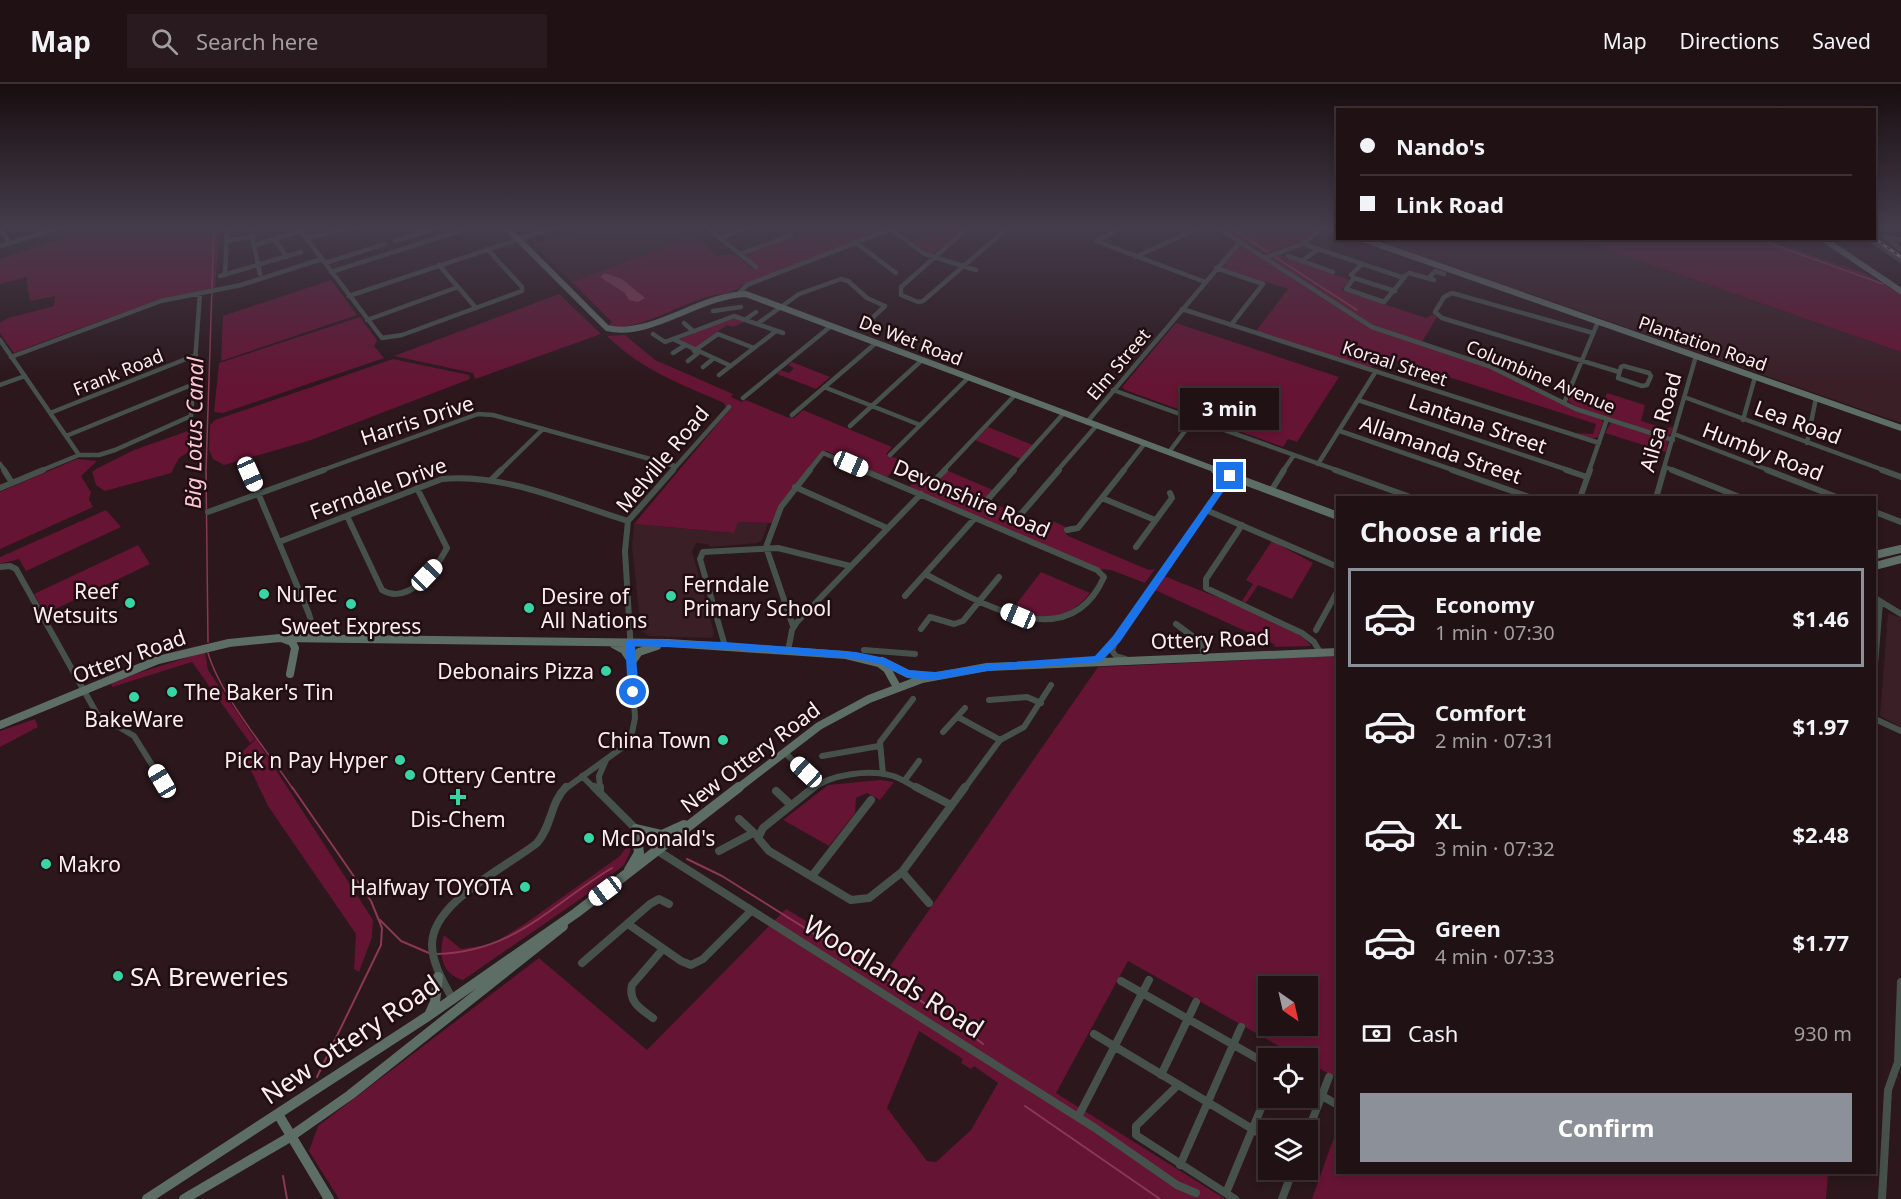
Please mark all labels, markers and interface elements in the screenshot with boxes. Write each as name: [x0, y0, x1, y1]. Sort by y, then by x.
search box: [127, 14, 547, 68]
text: Map: [30, 22, 91, 60]
icon: search: [148, 25, 181, 58]
text: Search here: [196, 26, 318, 56]
text: Map: [1603, 27, 1647, 55]
text: Directions: [1680, 27, 1779, 55]
text: Saved: [1812, 27, 1871, 55]
text: Nando's: [1396, 131, 1485, 161]
text: Link Road: [1396, 189, 1504, 219]
street label: De Wet Road: [856, 309, 966, 371]
street label: Plantation Road: [1636, 310, 1770, 376]
street label: Elm Street: [1081, 323, 1155, 405]
street label: Columbine Avenue: [1463, 334, 1619, 418]
street label: Koraal Street: [1340, 335, 1451, 391]
street label: Frank Road: [69, 343, 167, 401]
water label: Big Lotus Canal: [177, 356, 209, 509]
street label: Ailsa Road: [1632, 369, 1688, 475]
street label: Lantana Street: [1405, 386, 1551, 460]
street label: Harris Drive: [357, 389, 477, 451]
callout: 3 min: [1180, 389, 1280, 431]
street label: Lea Road: [1751, 393, 1845, 451]
text: 3 min: [1202, 395, 1257, 422]
street label: Melville Road: [609, 400, 715, 518]
street label: Allamanda Street: [1356, 408, 1526, 490]
street label: Humby Road: [1699, 415, 1827, 487]
car: [831, 448, 871, 480]
street label: Ferndale Drive: [306, 450, 450, 526]
street label: Devonshire Road: [889, 452, 1055, 544]
car: [234, 454, 266, 494]
route end: [1216, 462, 1243, 489]
text: Choose a ride: [1360, 513, 1542, 550]
car: [408, 556, 446, 594]
place label: Ferndale Primary School: [683, 570, 831, 622]
place label: Reef Wetsuits: [33, 577, 120, 629]
place label: NuTec: [276, 580, 337, 608]
place label: Desire of All Nations: [541, 582, 647, 634]
marker: NuTec: [257, 587, 271, 601]
marker: Ferndale Primary School: [664, 589, 678, 603]
text: Economy: [1435, 589, 1534, 619]
icon: car: [1363, 591, 1417, 645]
marker: Reef Wetsuits: [123, 596, 137, 610]
marker: Sweet Express: [344, 597, 358, 611]
marker: Desire of All Nations: [522, 601, 536, 615]
car: [998, 601, 1038, 631]
text: $1.46: [1792, 603, 1849, 633]
place label: Sweet Express: [281, 612, 421, 640]
text: 1 min · 07:30: [1435, 619, 1555, 646]
street label: Ottery Road: [68, 623, 190, 689]
street label: Ottery Road: [1150, 623, 1270, 655]
place label: Debonairs Pizza: [437, 657, 594, 685]
marker: Debonairs Pizza: [599, 664, 613, 678]
place label: The Baker's Tin: [184, 678, 334, 706]
route start: [619, 678, 646, 705]
marker: The Baker's Tin: [165, 685, 179, 699]
marker: BakeWare: [127, 690, 141, 704]
street label: New Ottery Road: [674, 695, 826, 819]
text: Comfort: [1435, 697, 1526, 727]
icon: car: [1363, 699, 1417, 753]
place label: BakeWare: [84, 705, 184, 733]
text: $1.97: [1792, 711, 1849, 741]
place label: China Town: [597, 726, 711, 754]
text: 2 min · 07:31: [1435, 727, 1555, 754]
marker: China Town: [716, 733, 730, 747]
place label: Pick n Pay Hyper: [224, 746, 388, 774]
marker: Pick n Pay Hyper: [393, 753, 407, 767]
car: [787, 753, 825, 791]
car: [145, 761, 179, 801]
place label: Ottery Centre: [422, 761, 556, 789]
marker: Ottery Centre: [403, 768, 417, 782]
marker: Dis-Chem: [451, 790, 465, 804]
place label: Dis-Chem: [410, 805, 506, 833]
text: XL: [1435, 805, 1462, 835]
icon: car: [1363, 807, 1417, 861]
text: $2.48: [1792, 819, 1849, 849]
place label: McDonald's: [601, 824, 715, 852]
marker: McDonald's: [582, 831, 596, 845]
text: 3 min · 07:32: [1435, 835, 1555, 862]
place label: Makro: [58, 850, 121, 878]
marker: Makro: [39, 857, 53, 871]
place label: Halfway TOYOTA: [350, 873, 514, 901]
car: [585, 873, 625, 909]
marker: Halfway TOYOTA: [518, 880, 532, 894]
street label: Woodlands Road: [797, 906, 991, 1046]
text: Green: [1435, 913, 1501, 943]
icon: car: [1363, 915, 1417, 969]
text: $1.77: [1792, 927, 1849, 957]
text: 4 min · 07:33: [1435, 943, 1555, 970]
place label: SA Breweries: [130, 958, 289, 994]
street label: New Ottery Road: [254, 966, 446, 1112]
marker: SA Breweries: [111, 969, 125, 983]
north arrow: [1258, 976, 1318, 1036]
map controls: [1258, 976, 1318, 1180]
icon: cash: [1360, 1017, 1393, 1050]
text: Cash: [1408, 1018, 1458, 1048]
text: 930 m: [1794, 1020, 1852, 1047]
button: locate: [1258, 1048, 1318, 1108]
button: Confirm: [1360, 1093, 1852, 1162]
button: layers: [1258, 1120, 1318, 1180]

